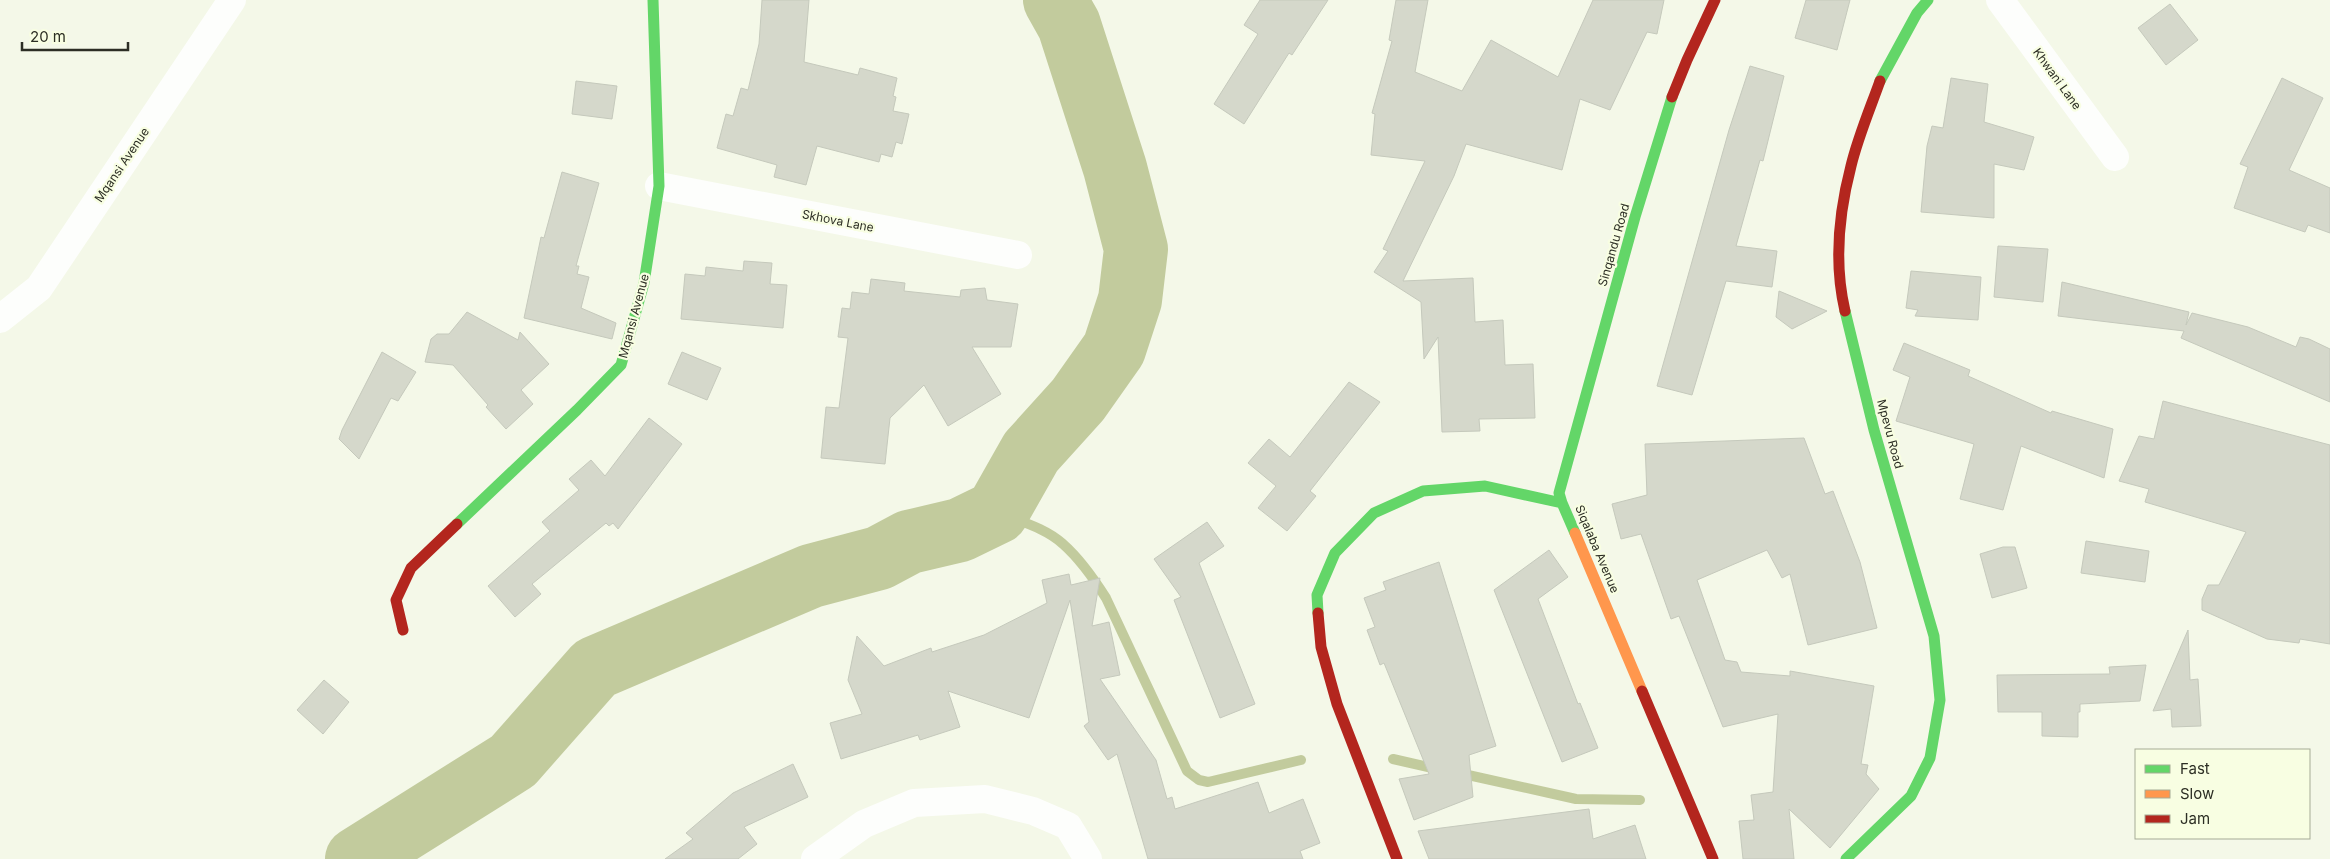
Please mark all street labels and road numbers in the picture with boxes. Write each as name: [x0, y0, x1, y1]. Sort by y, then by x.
street label: Khwani Lane: [2030, 45, 2085, 113]
street label: Mqansi Avenue: [91, 125, 152, 205]
street label: Sinqandu Road: [1595, 202, 1633, 288]
street label: Skhova Lane: [801, 206, 875, 235]
street label: Mqansi Avenue: [615, 272, 652, 360]
street label: Mpevu Road: [1874, 398, 1907, 470]
street label: Siqalaba Avenue: [1572, 503, 1623, 595]

